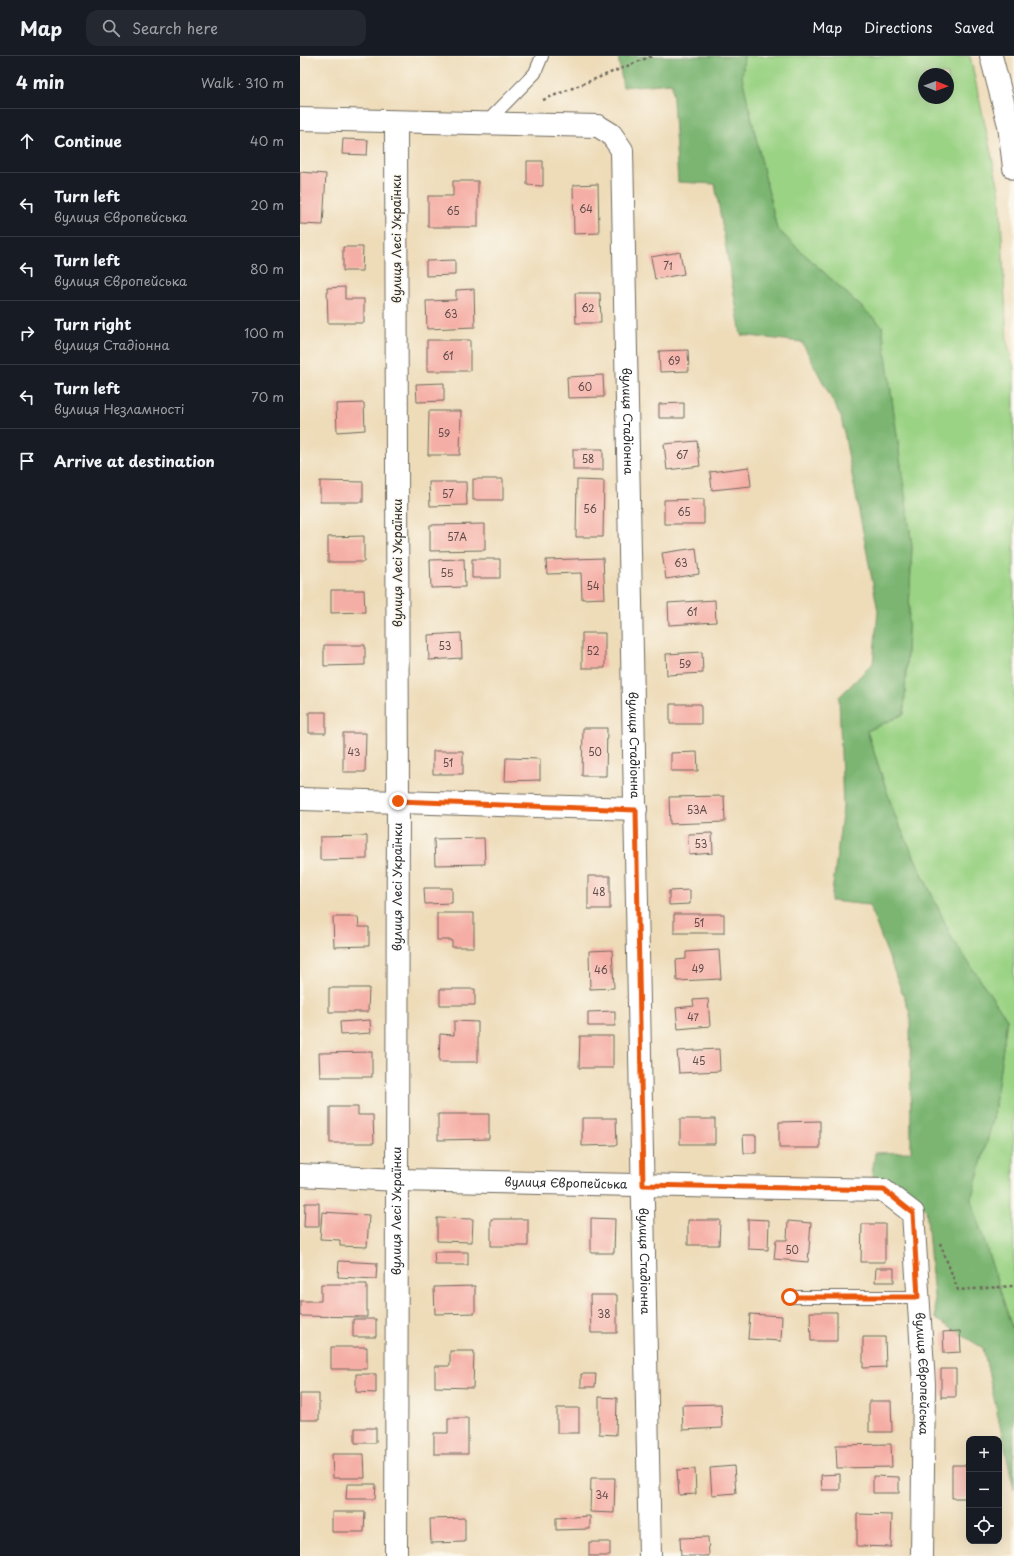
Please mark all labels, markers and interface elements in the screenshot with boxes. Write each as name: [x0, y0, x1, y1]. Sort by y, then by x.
search box: [86, 10, 366, 46]
text: Map: [20, 14, 62, 42]
text: Search here: [132, 16, 218, 39]
icon: search: [100, 17, 122, 39]
text: Map: [812, 17, 842, 38]
text: Directions: [864, 17, 932, 38]
text: Saved: [954, 17, 994, 38]
north arrow: [918, 68, 954, 104]
text: 4 min: [16, 69, 64, 95]
text: Walk · 310 m: [201, 73, 284, 92]
text: Continue: [54, 129, 122, 152]
icon: ahead: [16, 130, 38, 152]
text: 40 m: [250, 131, 284, 150]
street label: вулиця Лесі Українки: [387, 175, 405, 303]
text: Turn left: [54, 184, 120, 207]
icon: left: [16, 194, 38, 216]
text: 20 m: [250, 195, 284, 214]
house number: 64: [579, 201, 593, 216]
house number: 65: [446, 203, 460, 218]
text: вулиця Європейська: [54, 207, 187, 226]
text: Turn left: [54, 248, 120, 271]
icon: left: [16, 258, 38, 280]
house number: 71: [663, 258, 673, 273]
text: 80 m: [250, 259, 284, 278]
text: вулиця Європейська: [54, 271, 187, 290]
house number: 62: [581, 300, 595, 315]
house number: 63: [444, 306, 458, 321]
text: Turn right: [54, 312, 131, 335]
icon: right: [16, 322, 38, 344]
text: 100 m: [244, 323, 284, 342]
text: вулиця Стадіонна: [54, 335, 170, 354]
house number: 61: [442, 348, 454, 363]
house number: 69: [668, 353, 680, 368]
street label: вулиця Стадіонна: [618, 368, 638, 475]
text: Turn left: [54, 376, 120, 399]
house number: 60: [578, 379, 592, 394]
icon: left: [16, 386, 38, 408]
text: 70 m: [251, 387, 284, 406]
text: вулиця Незламності: [54, 399, 184, 418]
house number: 59: [438, 425, 450, 440]
house number: 67: [676, 447, 688, 462]
text: Arrive at destination: [54, 449, 215, 472]
icon: arrive: [16, 450, 38, 472]
house number: 58: [582, 451, 594, 466]
house number: 57: [442, 486, 454, 501]
street label: вулиця Лесі Українки: [388, 499, 406, 627]
house number: 56: [583, 501, 597, 516]
house number: 65: [677, 504, 691, 519]
house number: 57А: [447, 529, 467, 544]
house number: 63: [674, 555, 688, 570]
house number: 55: [441, 565, 454, 580]
house number: 54: [586, 578, 600, 593]
house number: 61: [686, 604, 698, 619]
house number: 53: [439, 638, 451, 653]
house number: 52: [586, 643, 600, 658]
house number: 59: [679, 656, 691, 671]
street label: вулиця Стадіонна: [625, 692, 645, 799]
house number: 43: [348, 744, 361, 759]
house number: 50: [588, 744, 602, 759]
house number: 51: [443, 755, 453, 770]
route end: [389, 792, 407, 810]
house number: 53А: [687, 802, 708, 817]
street label: вулиця Лесі Українки: [388, 823, 406, 951]
house number: 53: [695, 836, 707, 851]
house number: 48: [593, 884, 605, 899]
house number: 51: [694, 915, 704, 930]
house number: 49: [692, 961, 704, 976]
house number: 46: [594, 962, 608, 977]
house number: 47: [687, 1009, 700, 1024]
house number: 45: [693, 1053, 705, 1068]
street label: вулиця Лесі Українки: [387, 1147, 405, 1275]
street label: вулиця Європейська: [504, 1172, 628, 1193]
street label: вулиця Стадіонна: [635, 1207, 655, 1315]
house number: 50: [785, 1242, 799, 1257]
route start: [781, 1288, 799, 1306]
house number: 38: [598, 1306, 610, 1321]
street label: вулиця Європейська: [911, 1312, 934, 1436]
map controls: [966, 1436, 1002, 1544]
button: +: [966, 1436, 1002, 1472]
button: −: [966, 1472, 1002, 1508]
house number: 34: [595, 1487, 609, 1502]
button: locate: [966, 1508, 1002, 1544]

